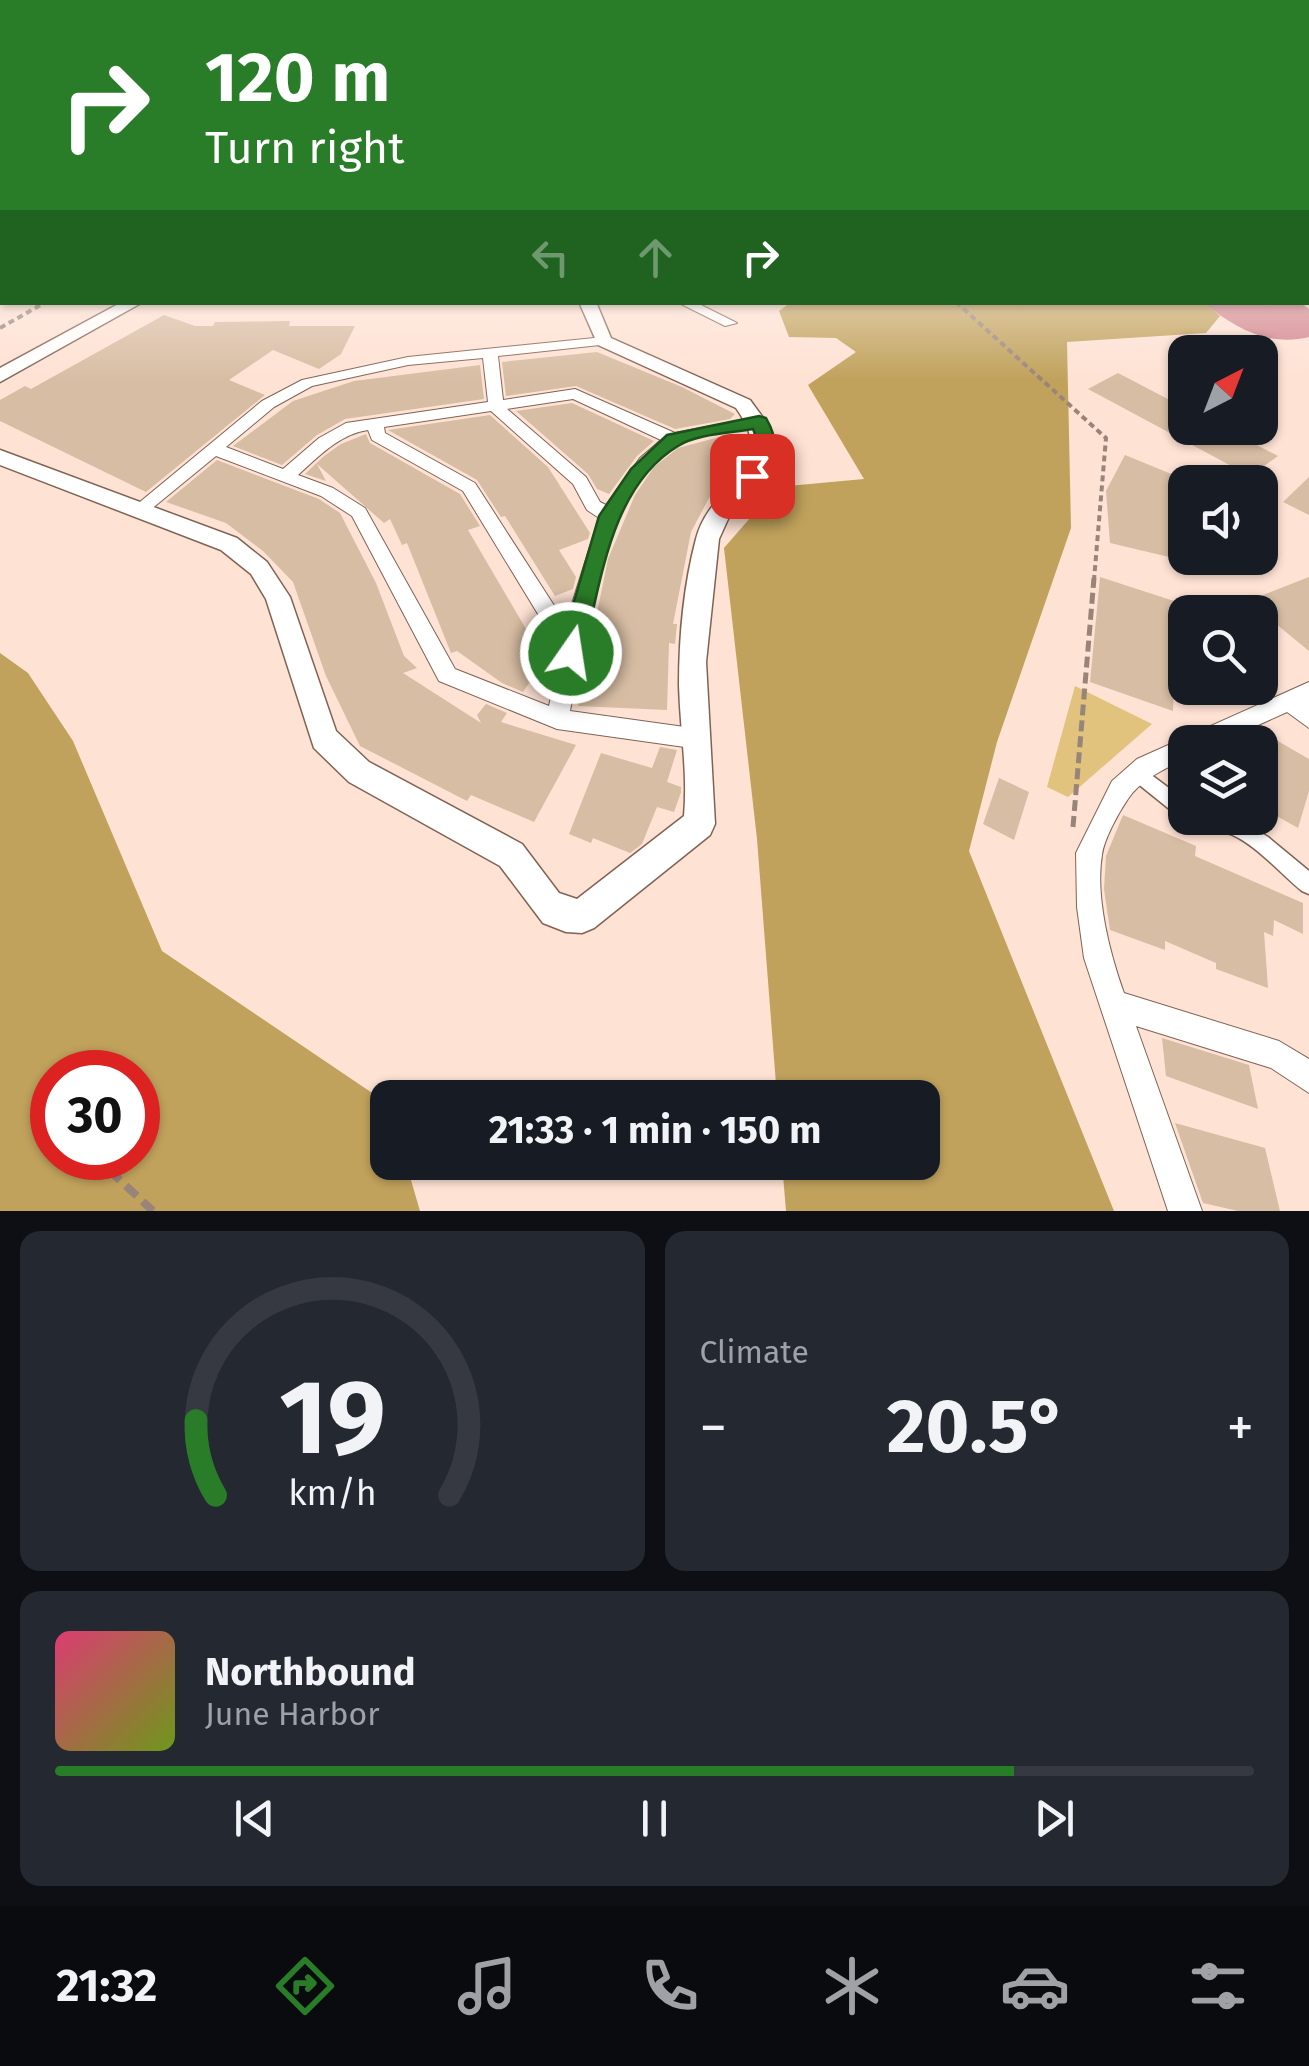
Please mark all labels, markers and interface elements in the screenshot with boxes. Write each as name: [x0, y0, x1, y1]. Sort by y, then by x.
text: 120 m: [205, 36, 390, 120]
icon: right: [40, 40, 170, 170]
text: Turn right: [205, 121, 404, 175]
icon: left: [523, 230, 578, 285]
icon: ahead: [628, 230, 683, 285]
icon: right: [733, 230, 788, 285]
north arrow: [1168, 335, 1278, 445]
map controls: [1168, 335, 1278, 835]
pin: [710, 434, 795, 519]
icon: arrive: [725, 449, 780, 504]
button: sound: [1168, 465, 1278, 575]
button: search: [1168, 595, 1278, 705]
position arrow: [519, 601, 623, 705]
button: layers: [1168, 725, 1278, 835]
speed limit sign: 30: [30, 1050, 160, 1180]
text: 21:33 · 1 min · 150 m: [489, 1107, 821, 1153]
text: Climate: [700, 1333, 809, 1371]
text: 19: [279, 1356, 386, 1481]
text: 20.5°: [887, 1382, 1067, 1472]
text: −: [700, 1395, 727, 1461]
text: +: [1227, 1395, 1254, 1461]
text: km/h: [288, 1472, 376, 1514]
text: Northbound: [205, 1649, 416, 1695]
text: June Harbor: [205, 1695, 380, 1733]
icon: previous: [227, 1791, 282, 1846]
icon: pause: [627, 1791, 682, 1846]
icon: next: [1027, 1791, 1082, 1846]
icon: directions: [270, 1951, 340, 2021]
icon: music: [452, 1951, 522, 2021]
icon: phone: [635, 1951, 705, 2021]
icon: climate: [817, 1951, 887, 2021]
icon: car: [1000, 1951, 1070, 2021]
icon: filters: [1183, 1951, 1253, 2021]
text: 21:32: [56, 1959, 157, 2013]

